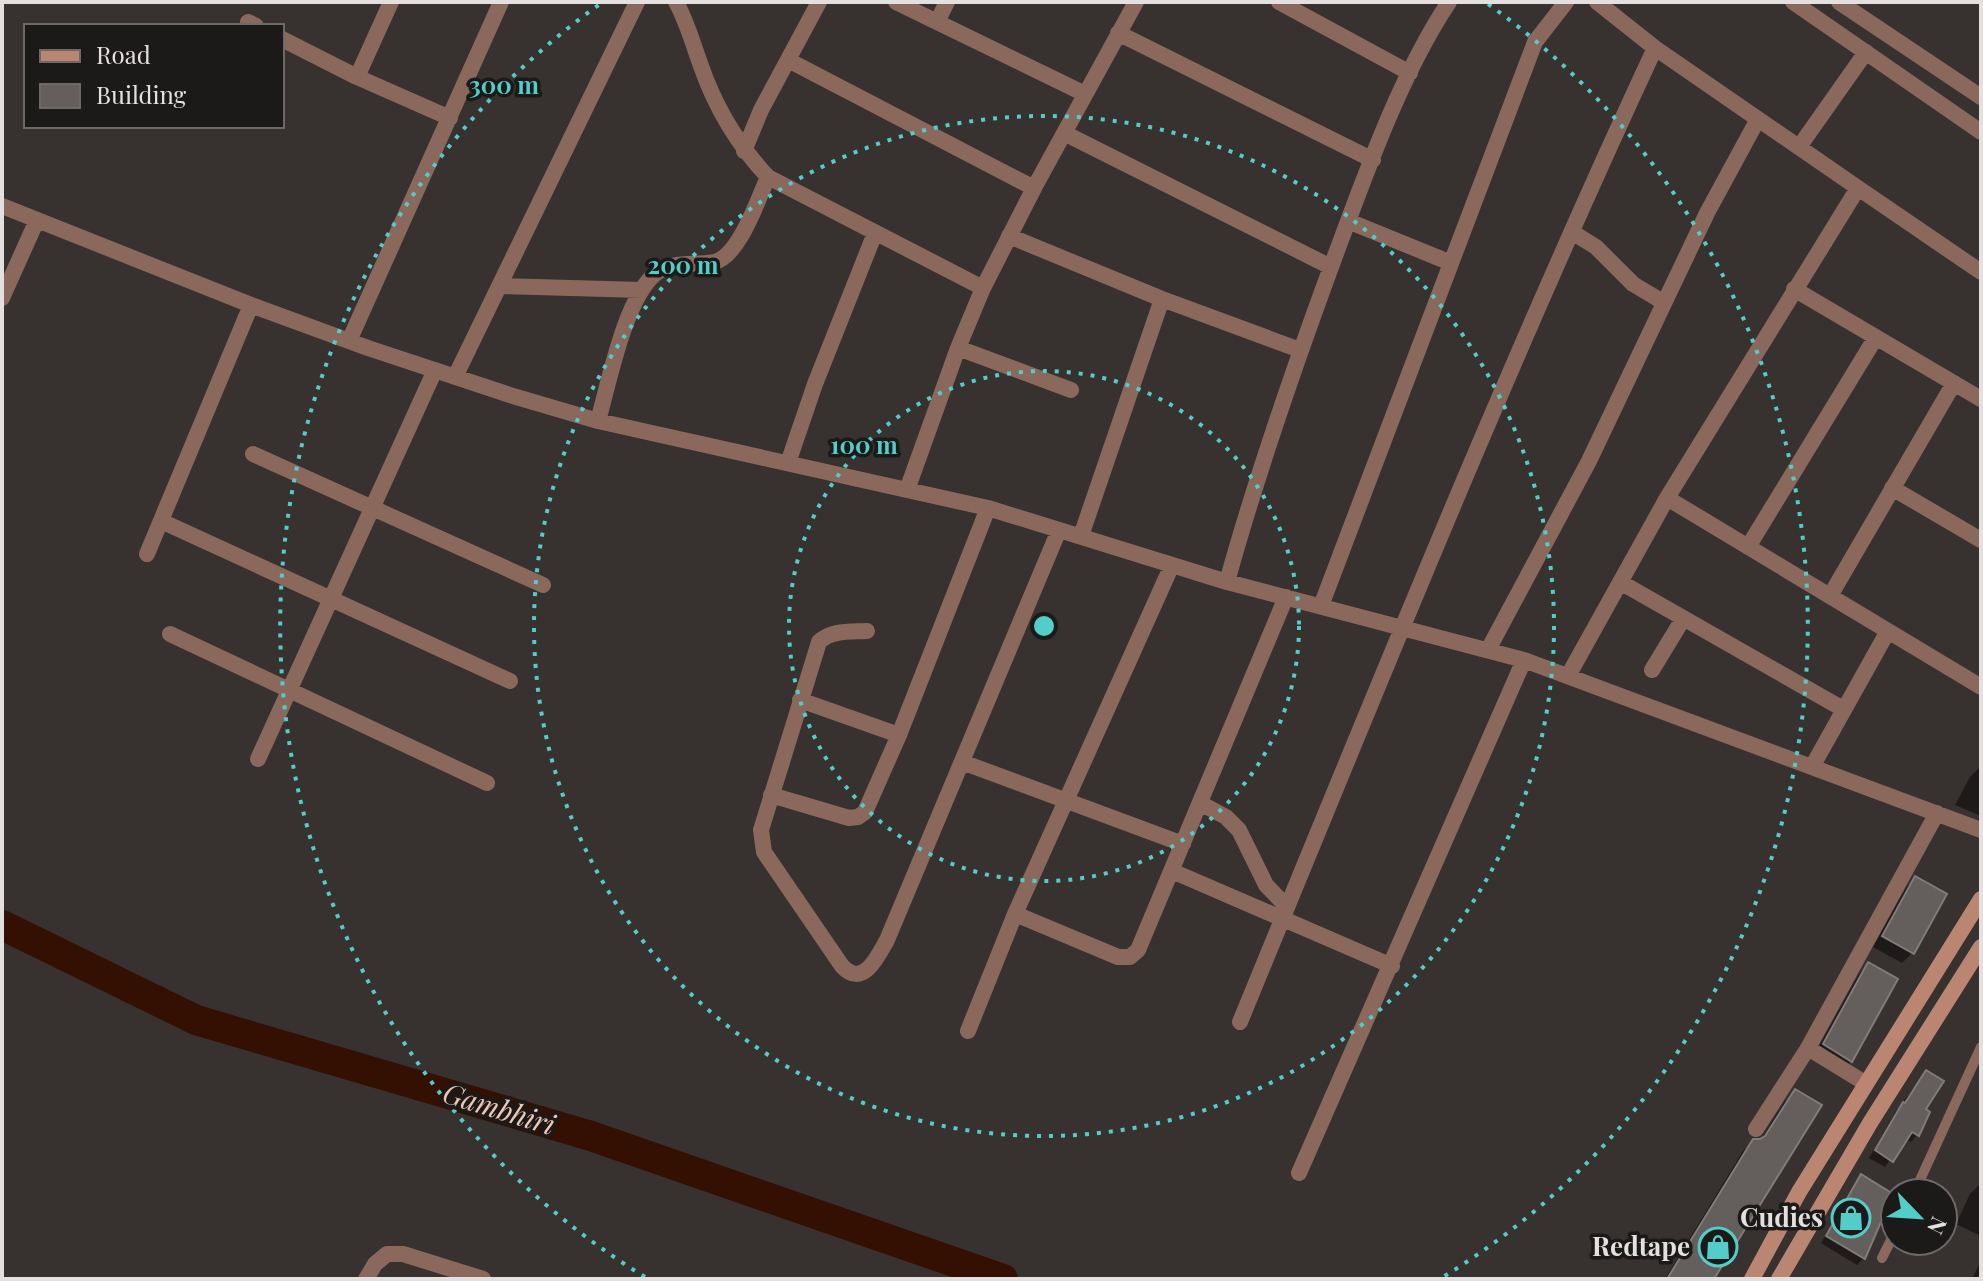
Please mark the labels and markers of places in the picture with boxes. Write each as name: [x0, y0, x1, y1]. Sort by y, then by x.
centre of rings: [1030, 612, 1058, 640]
shop icon: Cudies: [1830, 1197, 1872, 1239]
place label: Cudies: [1740, 1199, 1823, 1234]
shop icon: Redtape: [1697, 1226, 1739, 1268]
place label: Redtape: [1592, 1228, 1690, 1263]

